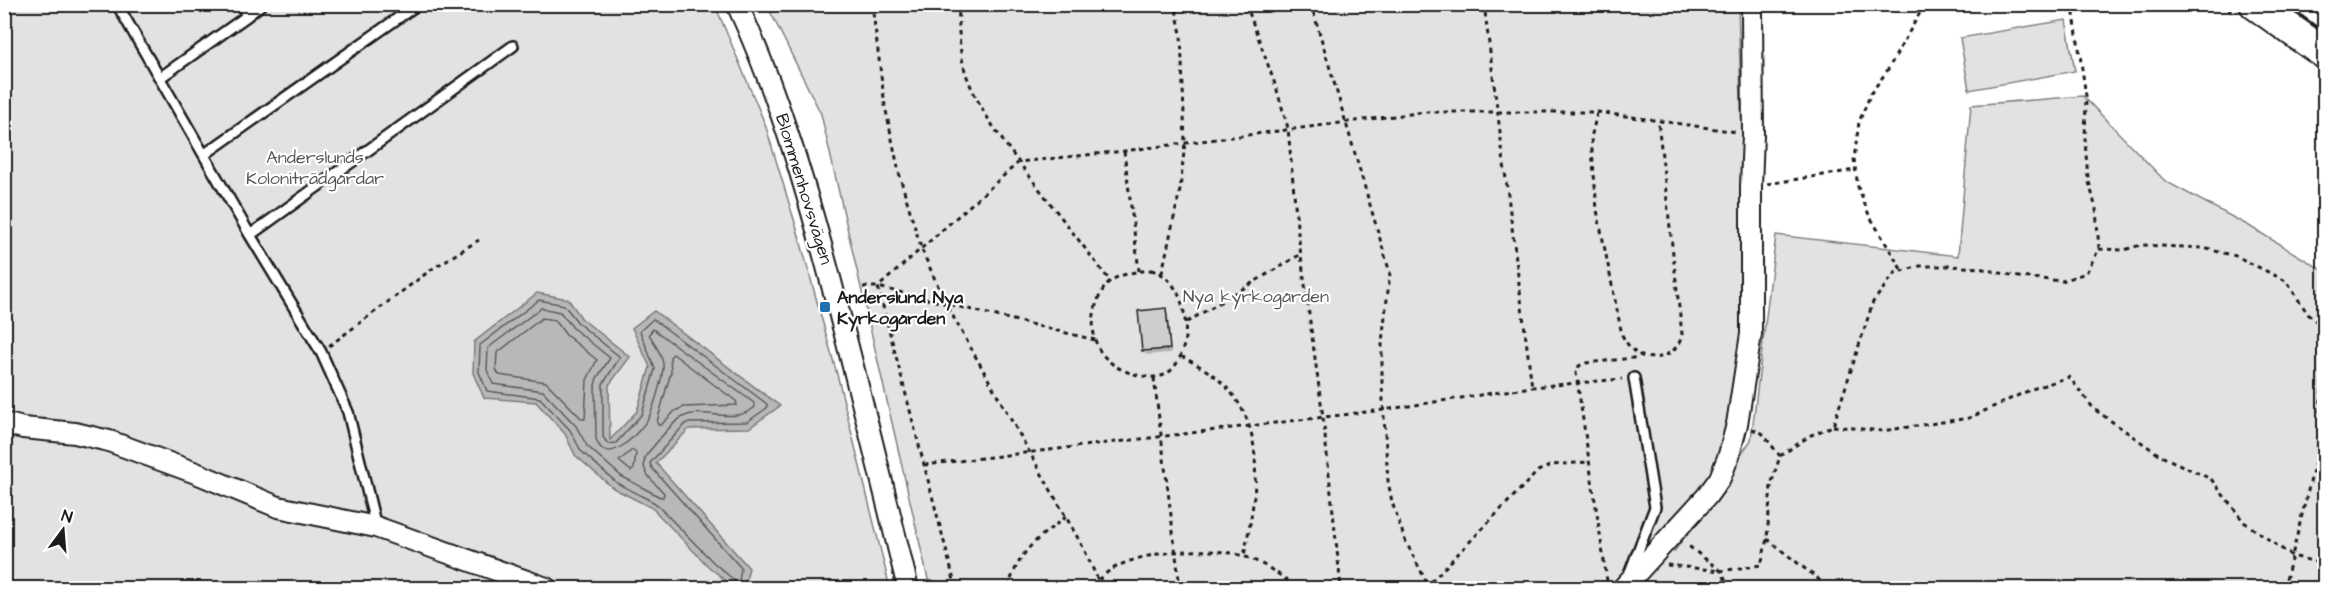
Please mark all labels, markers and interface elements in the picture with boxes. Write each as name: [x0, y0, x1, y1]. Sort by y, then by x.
street label: Blommenhovsvägen: [768, 111, 839, 268]
park label: Anderslunds Koloniträdgårdar: [246, 145, 384, 192]
park label: Nya kyrkogården: [1183, 284, 1329, 310]
place label: Anderslund Nya Kyrkogården: [837, 285, 964, 332]
marker: Anderslund Nya Kyrkogården: [818, 300, 832, 314]
north arrow: [33, 500, 93, 560]
text: N: [59, 505, 75, 528]

